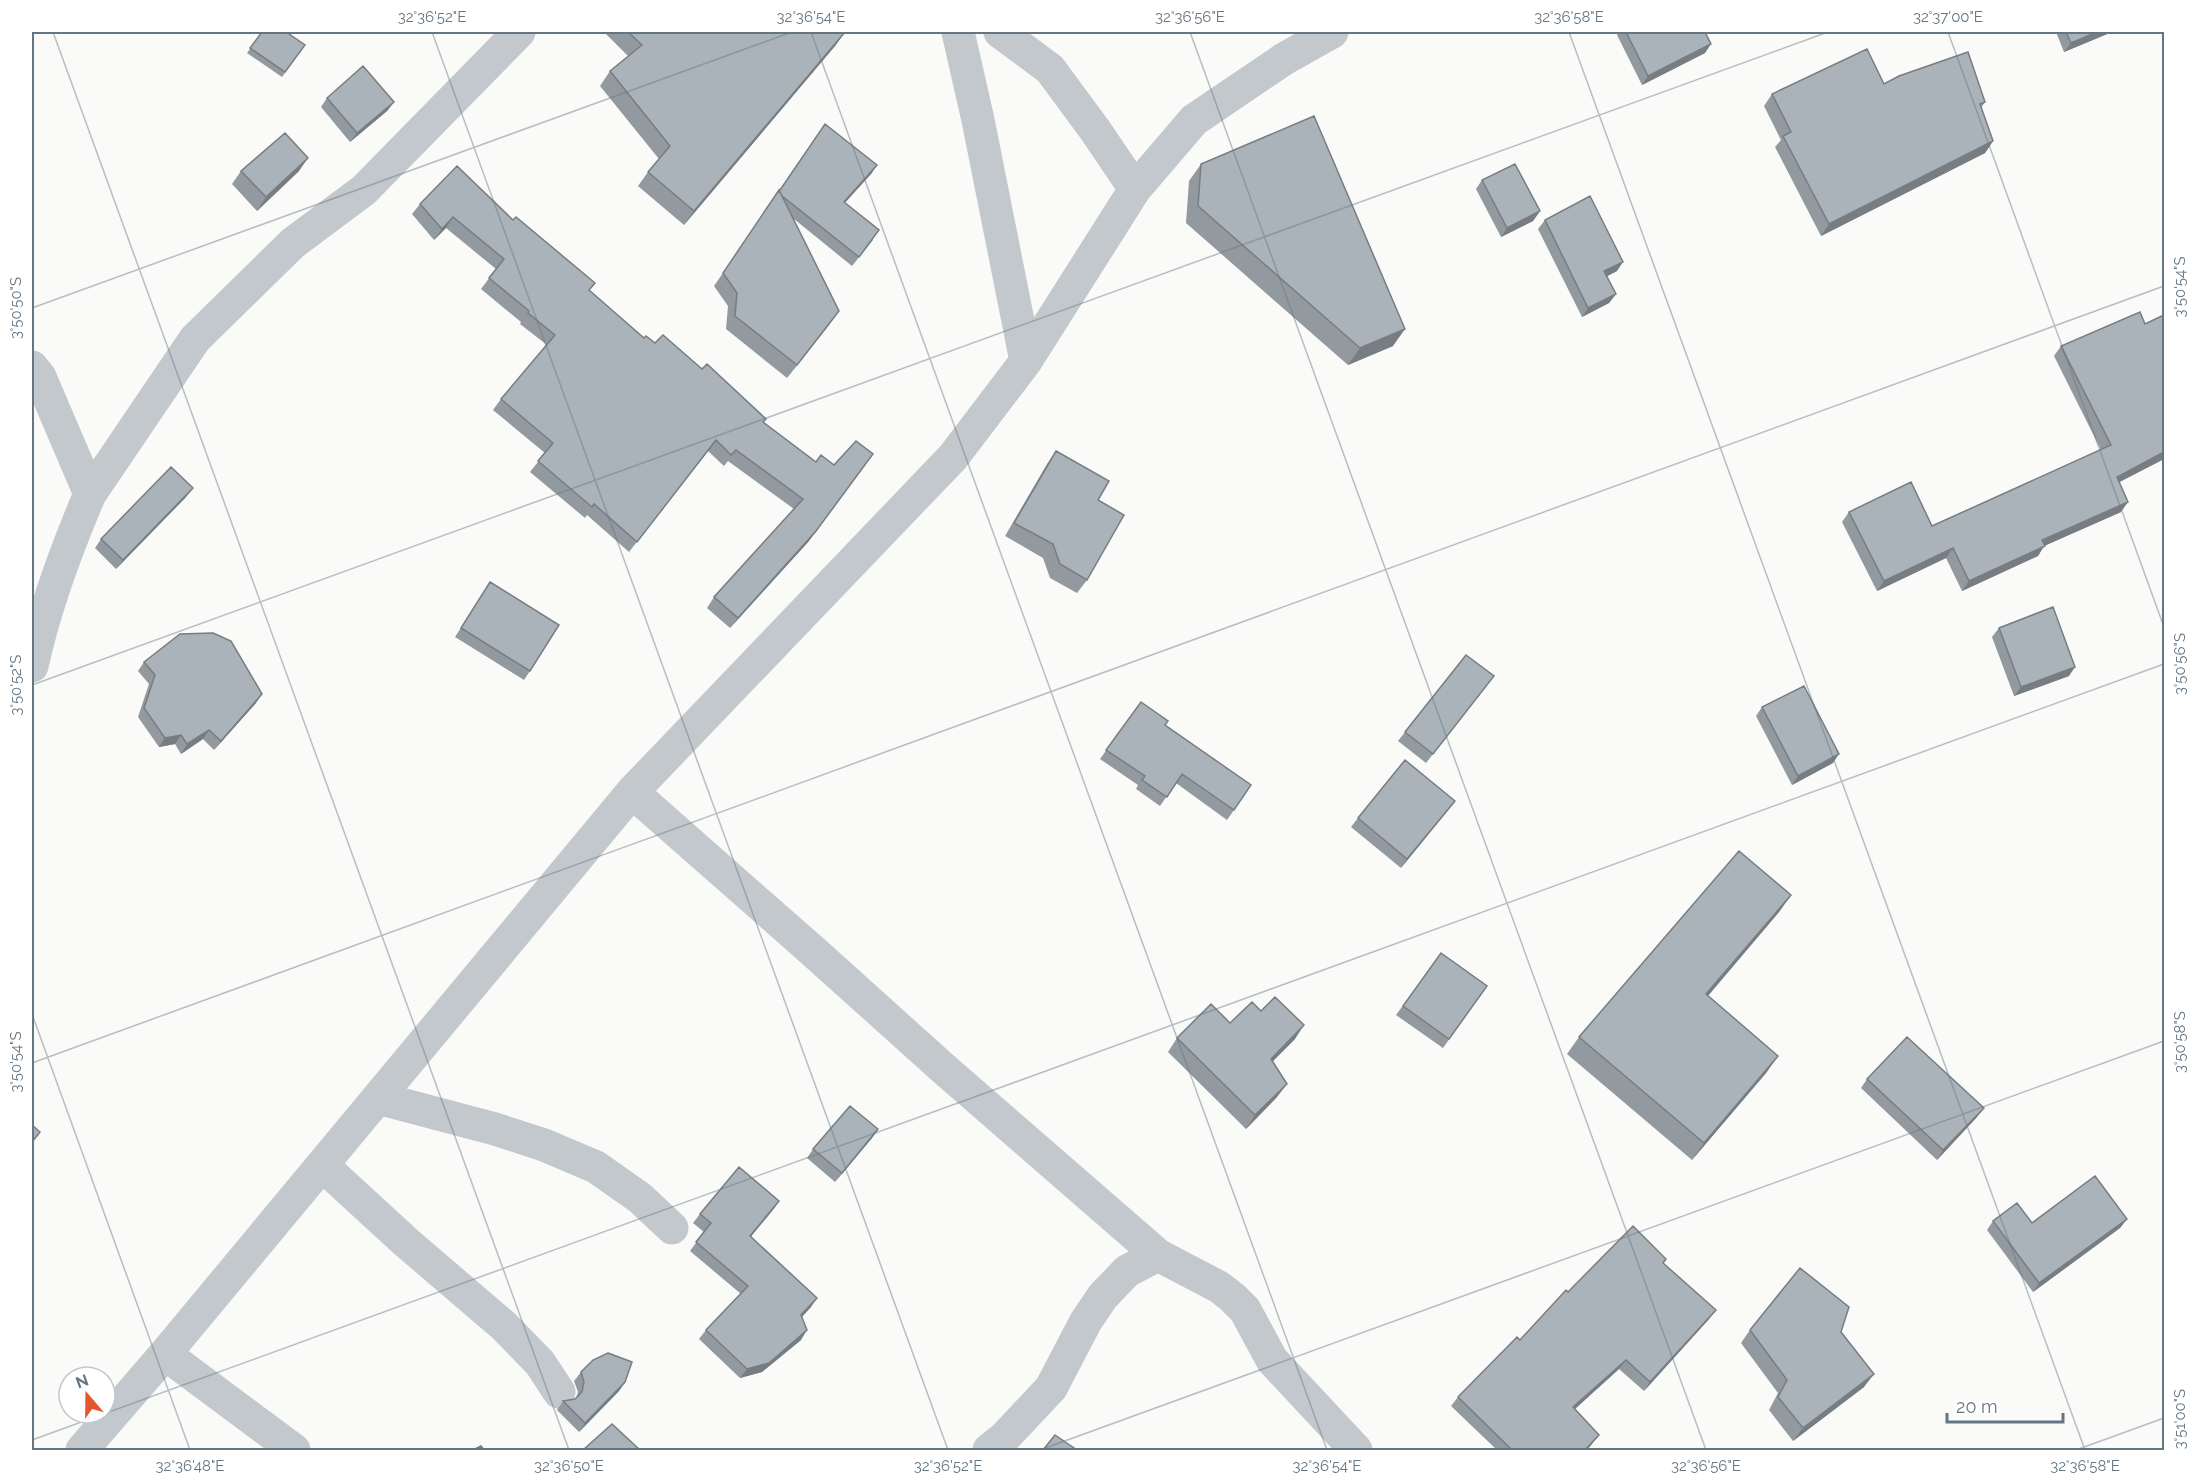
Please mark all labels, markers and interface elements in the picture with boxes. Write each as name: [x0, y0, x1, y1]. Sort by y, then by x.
text: 32°36'52"E: [398, 8, 466, 26]
text: 32°36'54"E: [777, 8, 845, 26]
text: 32°36'56"E: [1155, 8, 1225, 26]
text: 32°36'58"E: [1534, 8, 1604, 26]
text: 32°37'00"E: [1913, 8, 1983, 26]
text: 3°50'54"S: [2171, 256, 2189, 318]
text: 3°50'50"S: [7, 277, 25, 339]
text: 3°50'56"S: [2171, 633, 2189, 695]
text: 3°50'52"S: [7, 655, 25, 715]
text: 3°50'58"S: [2171, 1011, 2189, 1073]
text: 3°50'54"S: [7, 1031, 25, 1093]
north arrow: [57, 1365, 117, 1425]
text: N: [73, 1370, 91, 1392]
scale bar: [1947, 1386, 2062, 1424]
text: 3°51'00"S: [2171, 1389, 2189, 1449]
text: 20 m: [1956, 1396, 1998, 1417]
text: 32°36'48"E: [156, 1457, 224, 1475]
text: 32°36'50"E: [534, 1457, 604, 1475]
text: 32°36'52"E: [914, 1457, 982, 1475]
text: 32°36'54"E: [1293, 1457, 1361, 1475]
text: 32°36'56"E: [1671, 1457, 1741, 1475]
text: 32°36'58"E: [2050, 1457, 2120, 1475]

